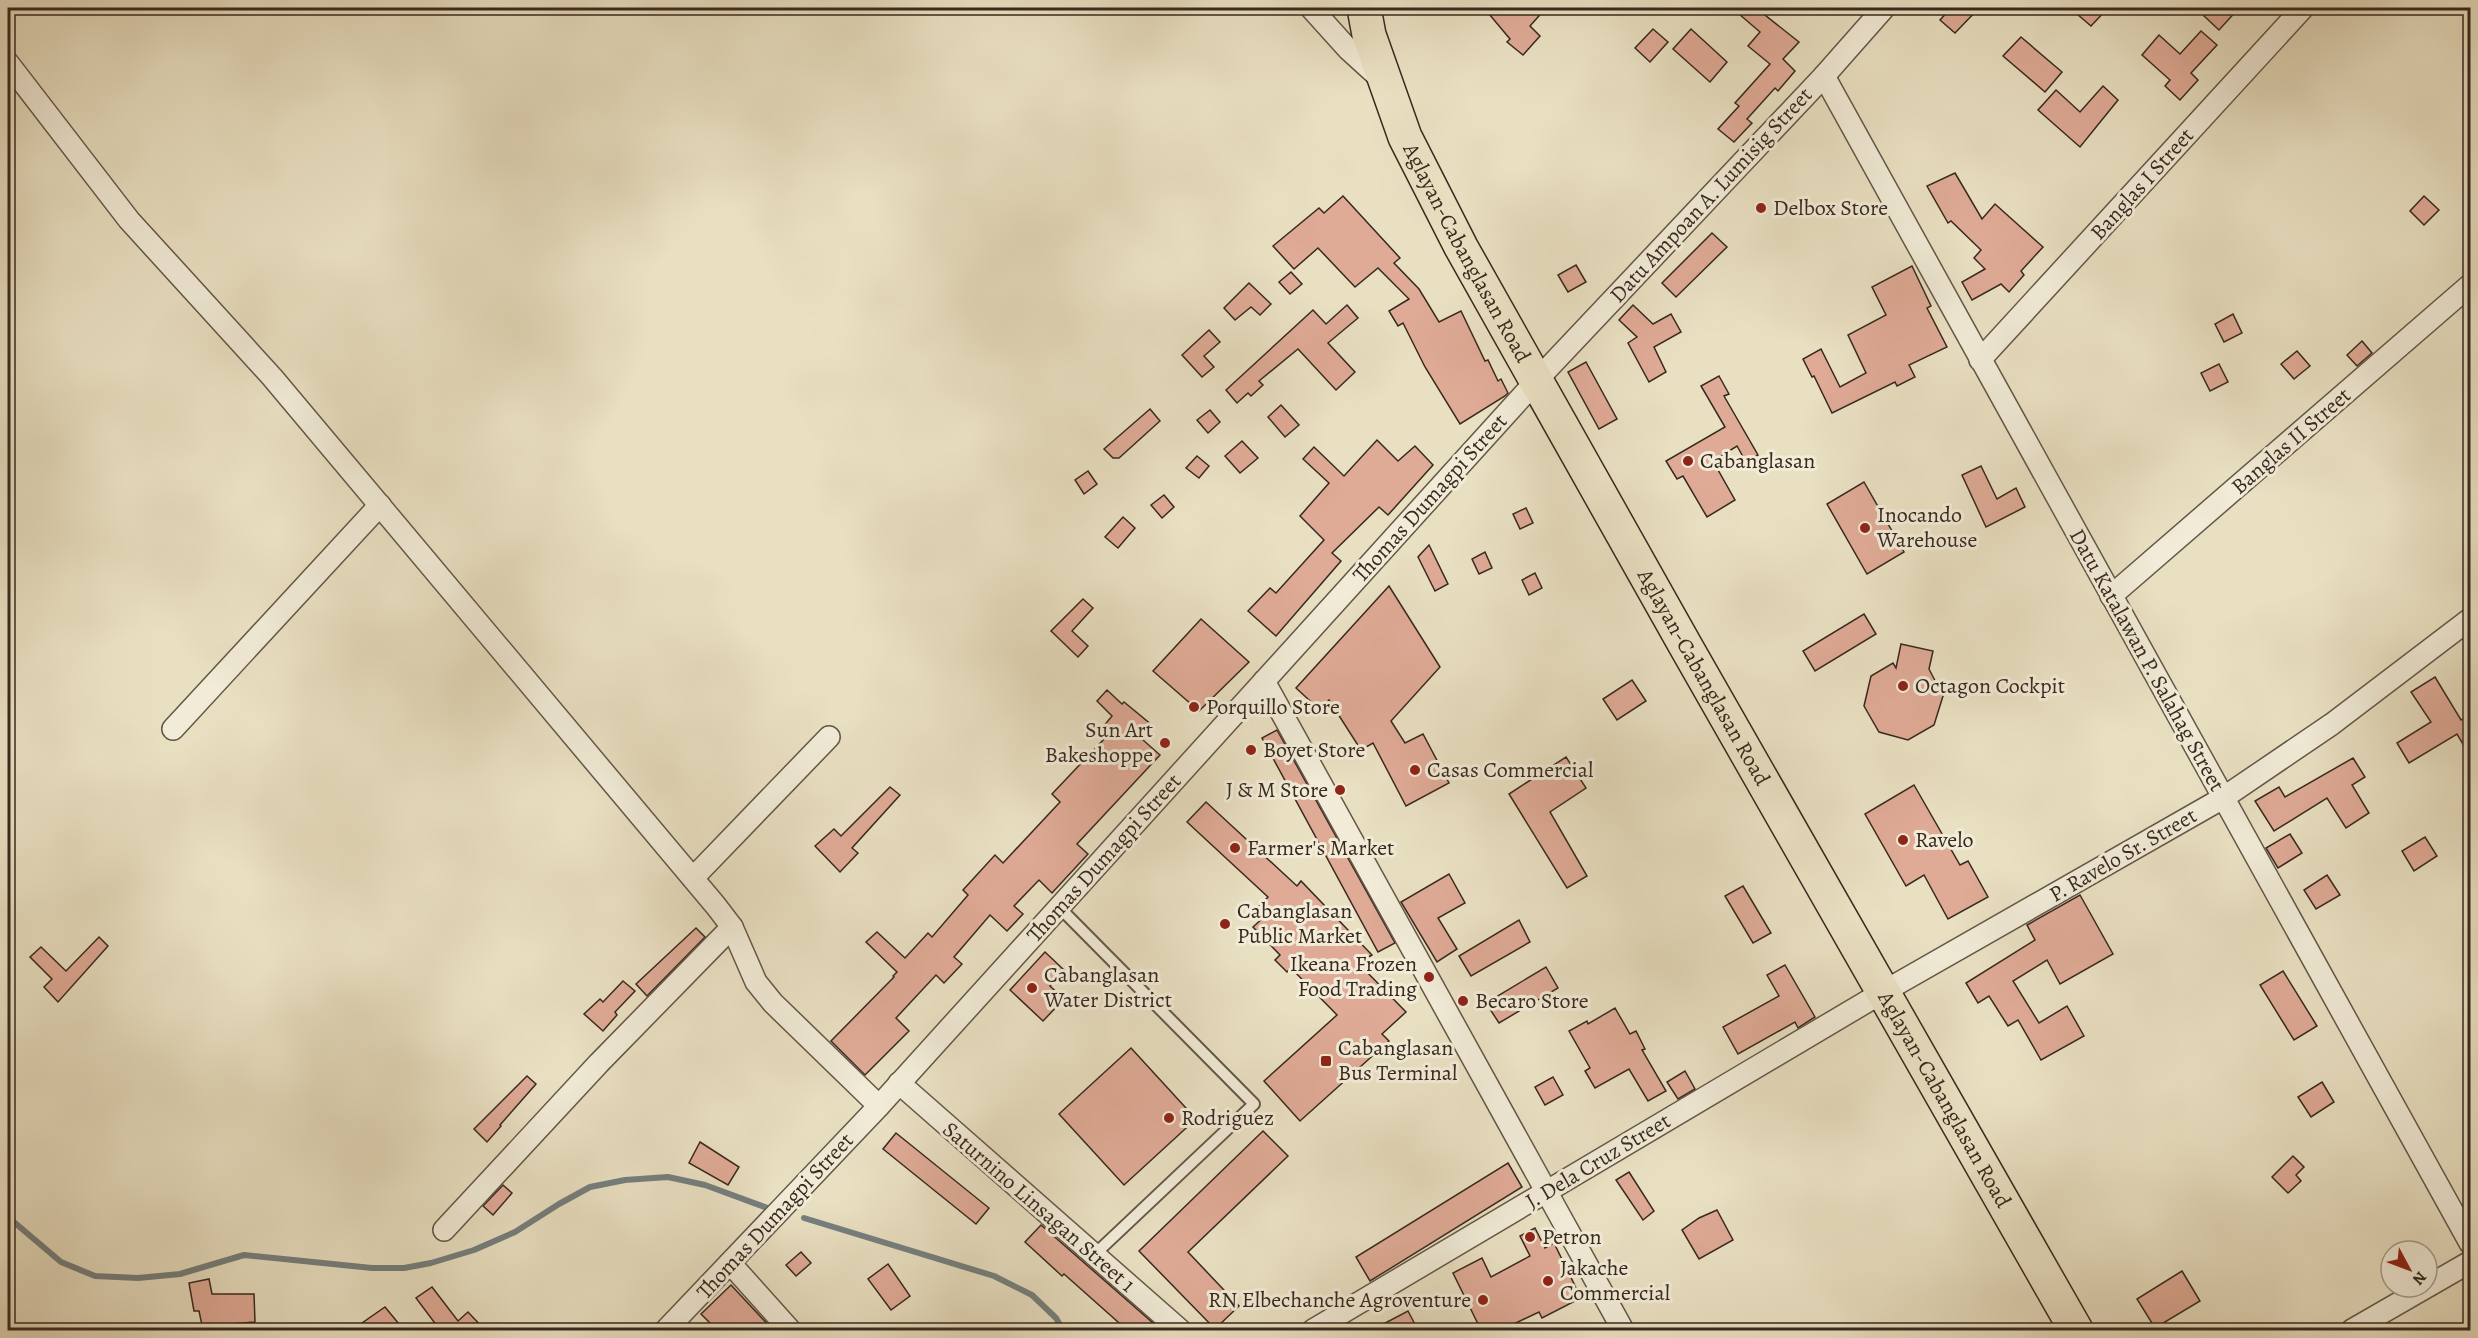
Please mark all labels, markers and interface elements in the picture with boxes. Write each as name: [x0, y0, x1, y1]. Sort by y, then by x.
street label: Datu Ampoan A. Lumisig Street: [1603, 81, 1819, 309]
street label: Banglas I Street: [2083, 121, 2201, 247]
street label: Aglayan-Cabanglasan Road: [1395, 137, 1538, 368]
place label: Delbox Store: [1773, 193, 1888, 223]
marker: Delbox Store: [1754, 201, 1768, 215]
street label: Banglas II Street: [2225, 381, 2357, 501]
street label: Thomas Dumagpi Street: [1346, 407, 1514, 589]
place label: Cabanglasan: [1700, 446, 1815, 476]
marker: Cabanglasan: [1681, 454, 1695, 468]
place label: Inocando Warehouse: [1876, 500, 1977, 555]
marker: Inocando Warehouse: [1858, 521, 1872, 535]
street label: Datu Katalawan P. Salahag Street: [2062, 523, 2232, 797]
street label: Aglayan-Cabanglasan Road: [1630, 563, 1777, 791]
place label: Octagon Cockpit: [1915, 671, 2065, 701]
marker: Octagon Cockpit: [1896, 679, 1910, 693]
place label: Porquillo Store: [1206, 692, 1340, 722]
marker: Porquillo Store: [1187, 700, 1201, 714]
place label: Sun Art Bakeshoppe: [1045, 715, 1153, 770]
place label: Boyet Store: [1263, 735, 1365, 765]
marker: Sun Art Bakeshoppe: [1158, 736, 1172, 750]
marker: Boyet Store: [1244, 743, 1258, 757]
place label: Casas Commercial: [1427, 755, 1593, 785]
marker: Casas Commercial: [1408, 763, 1422, 777]
street label: Thomas Dumagpi Street: [1020, 767, 1188, 949]
place label: J & M Store: [1226, 775, 1328, 805]
marker: J & M Store: [1333, 783, 1347, 797]
street label: P. Ravelo Sr. Street: [2044, 801, 2202, 909]
place label: Ravelo: [1915, 825, 1973, 855]
place label: Farmer's Market: [1247, 833, 1394, 863]
marker: Ravelo: [1896, 833, 1910, 847]
marker: Farmer's Market: [1228, 841, 1242, 855]
place label: Cabanglasan Public Market: [1237, 896, 1362, 951]
marker: Cabanglasan Public Market: [1218, 917, 1232, 931]
place label: Ikeana Frozen Food Trading: [1290, 949, 1417, 1004]
place label: Cabanglasan Water District: [1043, 960, 1172, 1015]
marker: Ikeana Frozen Food Trading: [1422, 970, 1436, 984]
marker: Cabanglasan Water District: [1025, 981, 1039, 995]
street label: Aglayan-Cabanglasan Road: [1870, 985, 2018, 1213]
place label: Becaro Store: [1475, 986, 1589, 1016]
marker: Becaro Store: [1456, 994, 1470, 1008]
place label: Cabanglasan Bus Terminal: [1338, 1033, 1457, 1088]
marker: Cabanglasan Bus Terminal: [1319, 1054, 1333, 1068]
place label: Rodriguez: [1181, 1103, 1274, 1133]
street label: J. Dela Cruz Street: [1520, 1106, 1676, 1216]
marker: Rodriguez: [1162, 1111, 1176, 1125]
street label: Saturnino Linsagan Street 1: [936, 1115, 1142, 1299]
street label: Thomas Dumagpi Street: [690, 1126, 860, 1306]
place label: Petron: [1542, 1222, 1601, 1252]
marker: Petron: [1523, 1230, 1537, 1244]
north arrow: [2379, 1239, 2439, 1299]
place label: Jakache Commercial: [1560, 1253, 1670, 1308]
text: N: [2407, 1267, 2432, 1290]
marker: Jakache Commercial: [1541, 1274, 1555, 1288]
place label: RN Elbechanche Agroventure: [1208, 1285, 1471, 1315]
marker: RN Elbechanche Agroventure: [1476, 1293, 1490, 1307]

